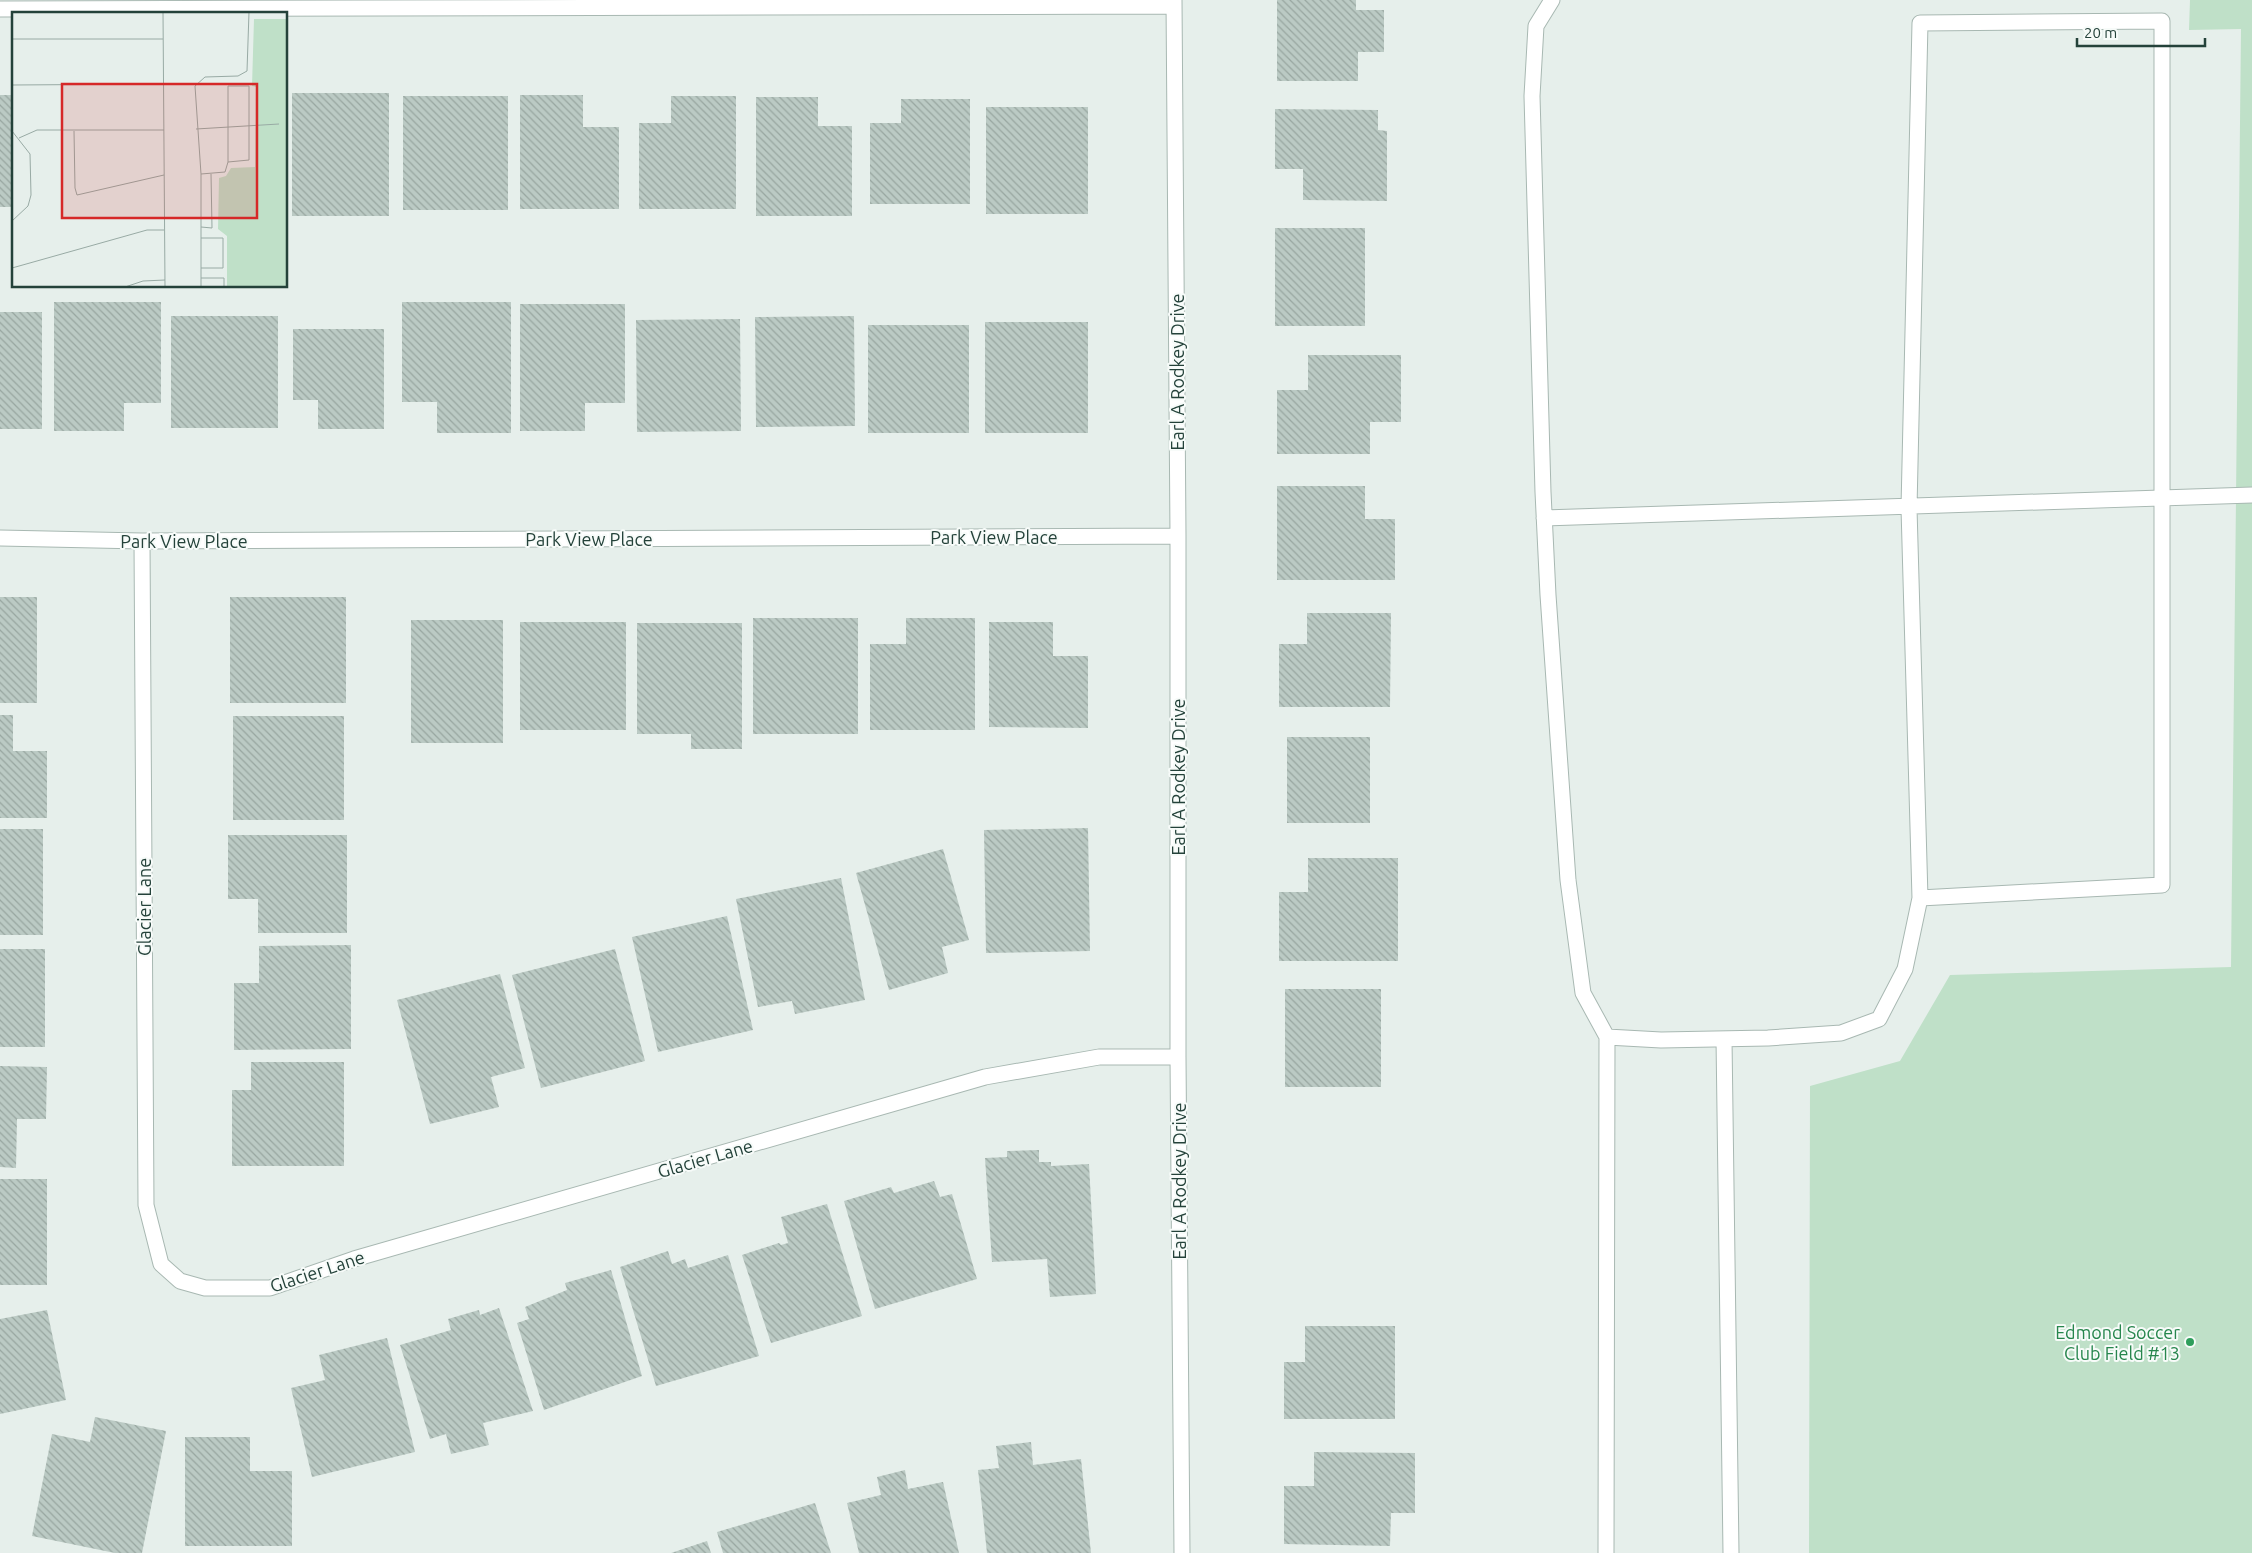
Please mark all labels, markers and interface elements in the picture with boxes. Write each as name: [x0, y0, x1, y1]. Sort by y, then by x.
inset map: [12, 12, 288, 288]
scale bar: [2077, 15, 2204, 47]
text: 20 m: [2084, 24, 2117, 41]
street label: Earl A Rodkey Drive: [1167, 293, 1187, 451]
street label: Park View Place: [930, 527, 1058, 547]
street label: Park View Place: [525, 529, 653, 549]
street label: Park View Place: [120, 531, 248, 551]
street label: Earl A Rodkey Drive: [1168, 698, 1188, 856]
street label: Glacier Lane: [134, 858, 154, 956]
street label: Earl A Rodkey Drive: [1169, 1102, 1189, 1260]
street label: Glacier Lane: [655, 1135, 755, 1181]
street label: Glacier Lane: [267, 1246, 367, 1296]
place label: Edmond Soccer Club Field #13: [2055, 1322, 2180, 1363]
marker: Edmond Soccer Club Field #13: [2184, 1336, 2196, 1348]

